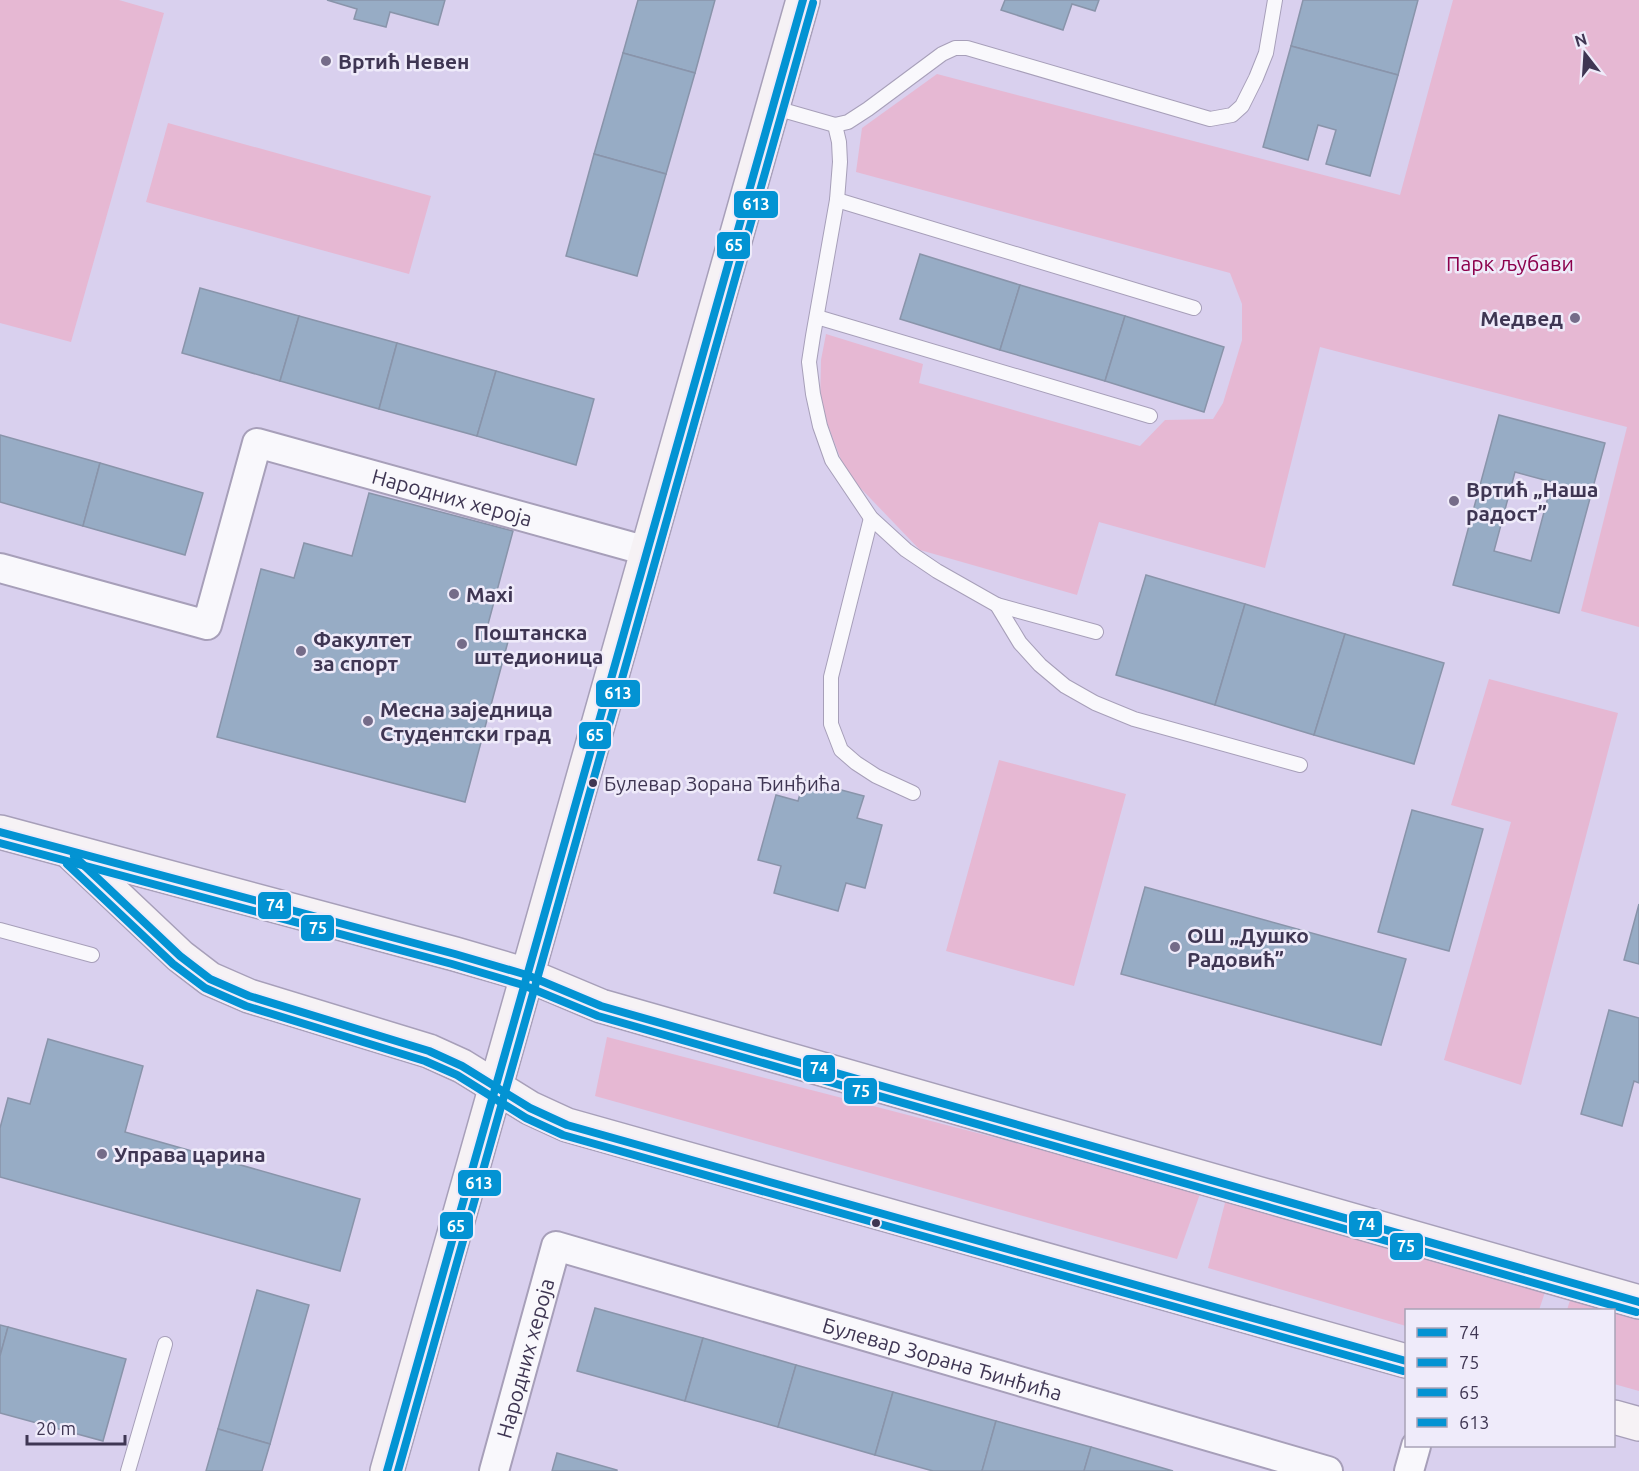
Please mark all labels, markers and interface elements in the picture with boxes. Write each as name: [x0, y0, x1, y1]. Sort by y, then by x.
north arrow: [1555, 24, 1615, 84]
text: N: [1572, 29, 1589, 50]
place label: Вртић Невен: [338, 49, 470, 73]
marker: Вртић Невен: [319, 54, 333, 68]
line badge: 613: [733, 190, 779, 219]
text: 613: [742, 195, 770, 213]
line badge: 65: [716, 231, 751, 260]
text: 65: [725, 236, 743, 254]
park label: Парк љубави: [1446, 251, 1574, 275]
place label: Медвед: [1480, 306, 1563, 330]
marker: Медвед: [1568, 311, 1582, 325]
street label: Народних хероја: [370, 463, 535, 531]
place label: Вртић „Наша радост”: [1466, 477, 1598, 525]
marker: Вртић „Наша радост”: [1447, 494, 1461, 508]
place label: Maxi: [466, 582, 513, 606]
marker: Maxi: [447, 587, 461, 601]
place label: Поштанска штедионица: [474, 620, 603, 668]
place label: Факултет за спорт: [313, 627, 412, 675]
marker: Поштанска штедионица: [455, 637, 469, 651]
marker: Факултет за спорт: [294, 644, 308, 658]
line badge: 613: [595, 679, 641, 708]
text: 613: [604, 684, 632, 702]
place label: Месна заједница Студентски град: [380, 697, 553, 745]
marker: Месна заједница Студентски град: [361, 714, 375, 728]
line badge: 65: [578, 721, 612, 750]
text: 65: [586, 726, 604, 744]
place label: Булевар Зорана Ђинђића: [604, 772, 841, 795]
marker: Булевар Зорана Ђинђића: [587, 777, 599, 789]
line badge: 74: [257, 891, 292, 920]
text: 74: [266, 896, 284, 914]
line badge: 75: [300, 914, 335, 942]
text: 75: [309, 919, 327, 937]
place label: ОШ „Душко Радовић”: [1187, 923, 1309, 971]
marker: ОШ „Душко Радовић”: [1168, 940, 1182, 954]
line badge: 74: [802, 1054, 836, 1083]
text: 74: [810, 1059, 828, 1077]
line badge: 75: [843, 1077, 878, 1105]
text: 75: [852, 1082, 870, 1100]
place label: Управа царина: [114, 1142, 266, 1166]
marker: Управа царина: [95, 1147, 109, 1161]
line badge: 613: [457, 1169, 502, 1197]
text: 613: [465, 1174, 493, 1192]
line badge: 74: [1348, 1210, 1383, 1238]
line badge: 65: [439, 1211, 474, 1240]
text: 74: [1357, 1215, 1375, 1233]
text: 65: [447, 1217, 465, 1235]
unlabelled marker: [870, 1217, 882, 1229]
line badge: 75: [1389, 1232, 1424, 1261]
text: 75: [1397, 1237, 1415, 1255]
street label: Народних хероја: [492, 1275, 559, 1441]
legend: [1405, 1309, 1615, 1447]
street label: Булевар Зорана Ђинђића: [820, 1312, 1065, 1405]
text: 74: [1459, 1322, 1479, 1342]
text: 75: [1459, 1352, 1479, 1372]
text: 65: [1459, 1382, 1479, 1402]
scale bar: [27, 1408, 124, 1446]
text: 613: [1459, 1412, 1489, 1432]
text: 20 m: [36, 1418, 76, 1438]

